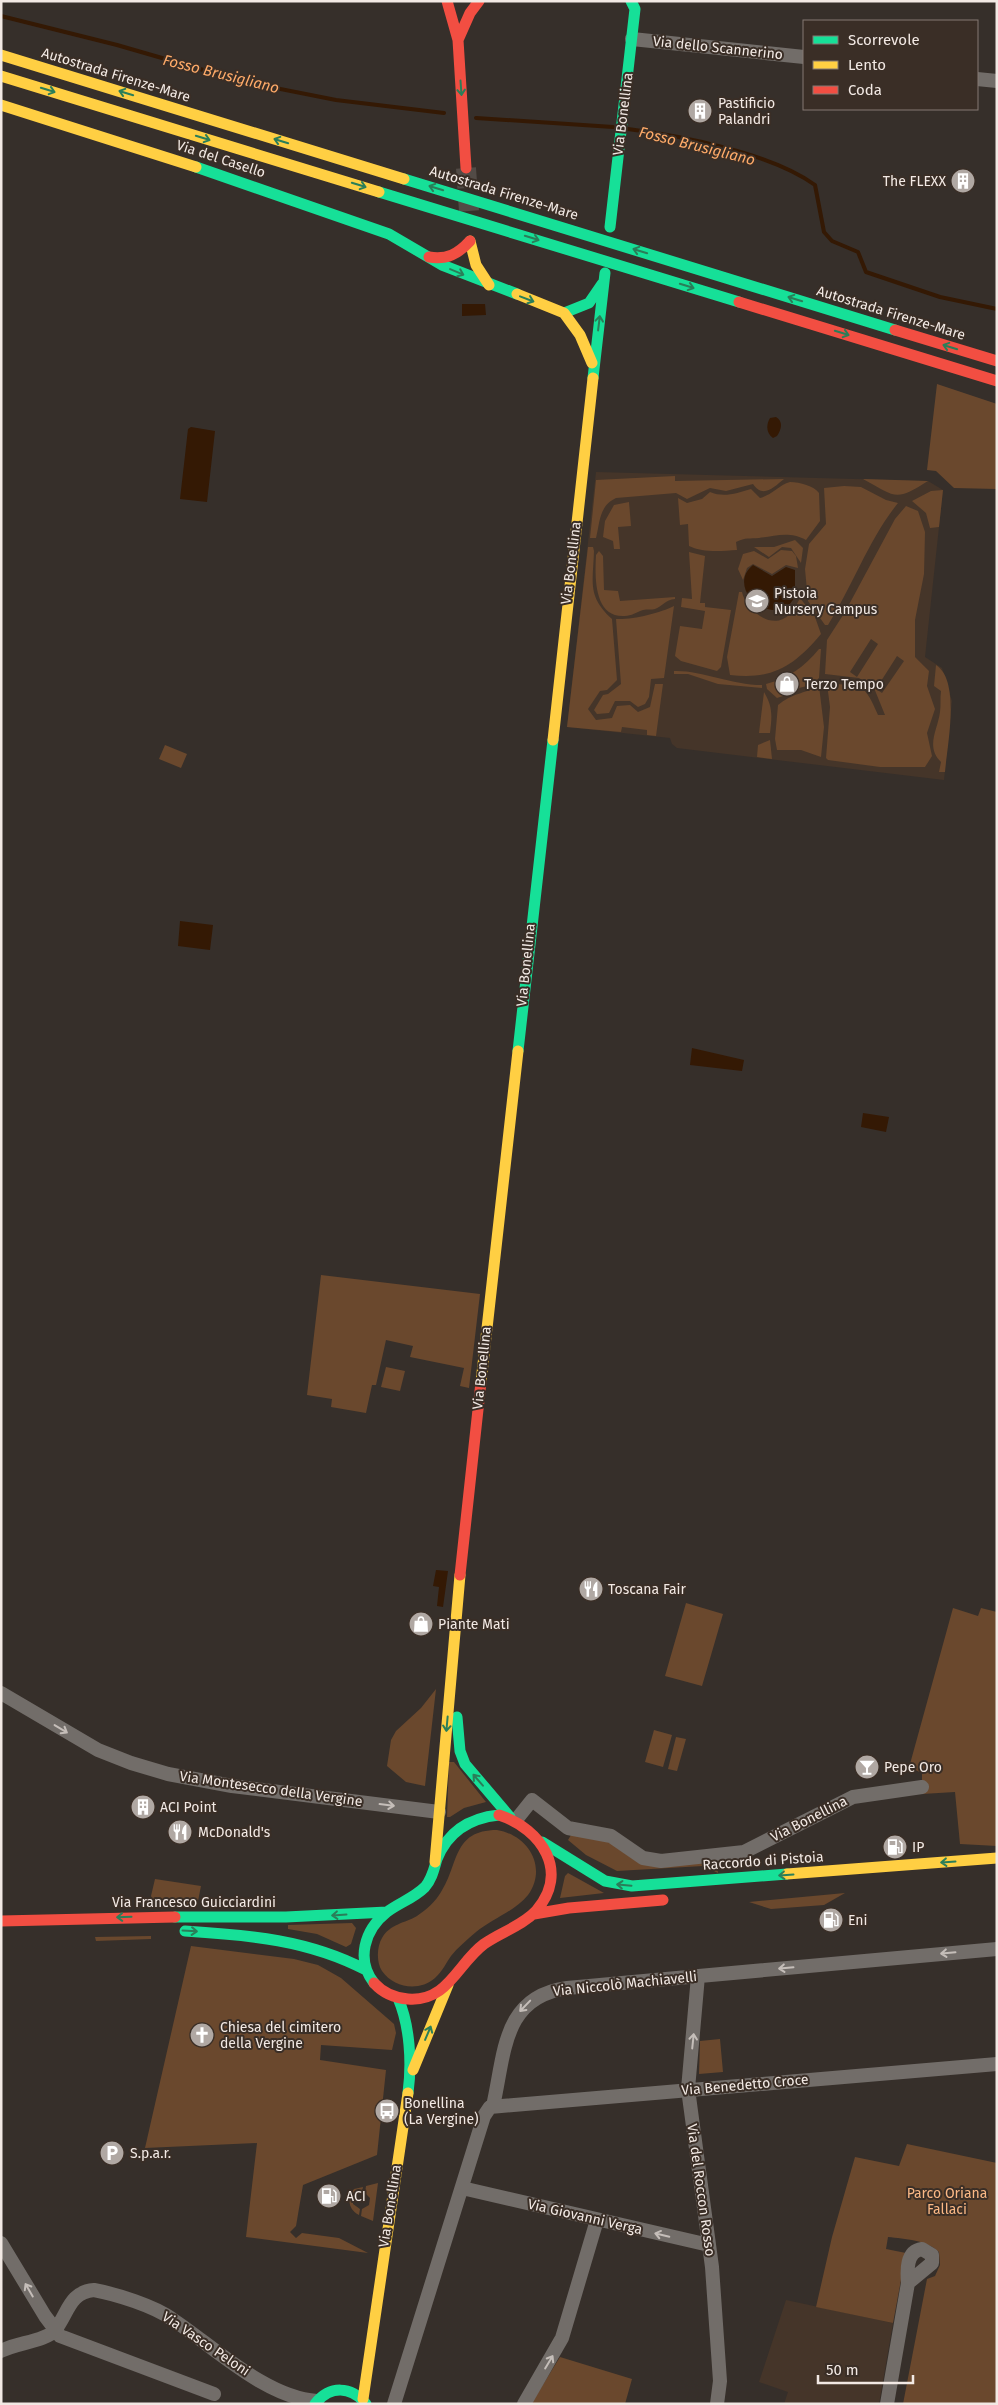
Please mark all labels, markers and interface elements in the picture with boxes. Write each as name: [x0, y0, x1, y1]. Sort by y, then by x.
legend: [803, 20, 978, 110]
text: Scorrevole: [848, 31, 920, 49]
street label: Via dello Scannerino: [652, 33, 784, 63]
street label: Autostrada Firenze-Mare: [40, 44, 192, 106]
water label: Fosso Brusigliano: [161, 51, 281, 97]
text: Lento: [848, 56, 886, 74]
street label: Via Bonellina: [609, 71, 637, 157]
one-way arrow: [456, 80, 466, 96]
text: Coda: [848, 81, 882, 99]
one-way arrow: [39, 86, 55, 96]
one-way arrow: [118, 88, 134, 98]
place label: Pastificio Palandri: [718, 95, 775, 128]
building icon: Pastificio Palandri: [687, 98, 713, 124]
water label: Fosso Brusigliano: [637, 123, 757, 169]
one-way arrow: [195, 133, 211, 143]
one-way arrow: [273, 135, 289, 145]
street label: Via del Casello: [174, 137, 268, 181]
street label: Autostrada Firenze-Mare: [428, 162, 580, 224]
building icon: The FLEXX: [950, 168, 976, 194]
place label: The FLEXX: [883, 173, 946, 190]
one-way arrow: [350, 181, 366, 191]
one-way arrow: [429, 183, 445, 193]
one-way arrow: [523, 234, 539, 244]
one-way arrow: [632, 245, 648, 255]
one-way arrow: [449, 267, 464, 277]
one-way arrow: [679, 281, 695, 291]
street label: Autostrada Firenze-Mare: [815, 282, 967, 344]
one-way arrow: [787, 293, 803, 303]
one-way arrow: [519, 295, 534, 304]
one-way arrow: [594, 315, 604, 331]
one-way arrow: [834, 329, 850, 339]
one-way arrow: [943, 341, 959, 351]
street label: Via Bonellina: [557, 520, 585, 606]
place label: Pistoia Nursery Campus: [774, 585, 878, 618]
school or university icon: Pistoia Nursery Campus: [744, 588, 770, 614]
shop icon: Terzo Tempo: [774, 671, 800, 697]
place label: Terzo Tempo: [804, 676, 884, 693]
street label: Via Bonellina: [513, 923, 539, 1007]
street label: Via Bonellina: [469, 1326, 495, 1410]
restaurant icon: Toscana Fair: [578, 1576, 604, 1602]
place label: Toscana Fair: [608, 1581, 686, 1598]
shop icon: Piante Mati: [408, 1611, 434, 1637]
place label: Piante Mati: [438, 1616, 510, 1633]
one-way arrow: [442, 1715, 451, 1731]
one-way arrow: [54, 1724, 68, 1734]
bar icon: Pepe Oro: [854, 1754, 880, 1780]
place label: Pepe Oro: [884, 1759, 942, 1776]
street label: Via Montesecco della Vergine: [178, 1768, 364, 1810]
one-way arrow: [472, 1774, 484, 1787]
street label: Via Bonellina: [768, 1792, 850, 1846]
building icon: ACI Point: [130, 1794, 156, 1820]
place label: ACI Point: [160, 1799, 218, 1816]
one-way arrow: [379, 1800, 395, 1810]
restaurant icon: McDonald's: [167, 1819, 193, 1845]
place label: McDonald's: [198, 1824, 271, 1841]
fuel station icon: IP: [882, 1834, 908, 1860]
place label: IP: [912, 1839, 924, 1856]
street label: Raccordo di Pistoia: [702, 1848, 824, 1874]
one-way arrow: [940, 1858, 956, 1867]
one-way arrow: [778, 1870, 794, 1879]
one-way arrow: [616, 1880, 632, 1890]
street label: Via Francesco Guicciardini: [112, 1894, 276, 1911]
fuel station icon: Eni: [818, 1907, 844, 1933]
one-way arrow: [331, 1910, 347, 1920]
one-way arrow: [116, 1912, 132, 1922]
place label: Eni: [848, 1912, 868, 1929]
one-way arrow: [182, 1927, 198, 1936]
one-way arrow: [940, 1948, 956, 1958]
one-way arrow: [779, 1963, 795, 1973]
street label: Via Niccolò Machiavelli: [552, 1968, 698, 2000]
one-way arrow: [519, 2000, 531, 2013]
place label: Chiesa del cimitero della Vergine: [220, 2019, 341, 2052]
church icon: Chiesa del cimitero della Vergine: [189, 2022, 215, 2048]
one-way arrow: [424, 2026, 434, 2041]
one-way arrow: [688, 2033, 698, 2049]
street label: Via Benedetto Croce: [681, 2071, 809, 2099]
place label: Bonellina (La Vergine): [404, 2095, 479, 2128]
bus stop icon: Bonellina (La Vergine): [374, 2098, 400, 2124]
street label: Via del Roccon Rosso: [683, 2123, 719, 2257]
parking icon: S.p.a.r.: [99, 2140, 125, 2166]
place label: S.p.a.r.: [130, 2145, 171, 2162]
street label: Via Bonellina: [375, 2163, 405, 2249]
fuel station icon: ACI: [316, 2183, 342, 2209]
park label: Parco Oriana Fallaci: [907, 2185, 987, 2218]
place label: ACI: [346, 2188, 366, 2205]
street label: Via Giovanni Verga: [526, 2196, 644, 2238]
one-way arrow: [654, 2229, 670, 2239]
one-way arrow: [23, 2283, 33, 2297]
street label: Via Vasco Peloni: [159, 2308, 253, 2380]
scale bar: [818, 2352, 913, 2384]
one-way arrow: [545, 2355, 555, 2369]
text: 50 m: [826, 2361, 859, 2379]

